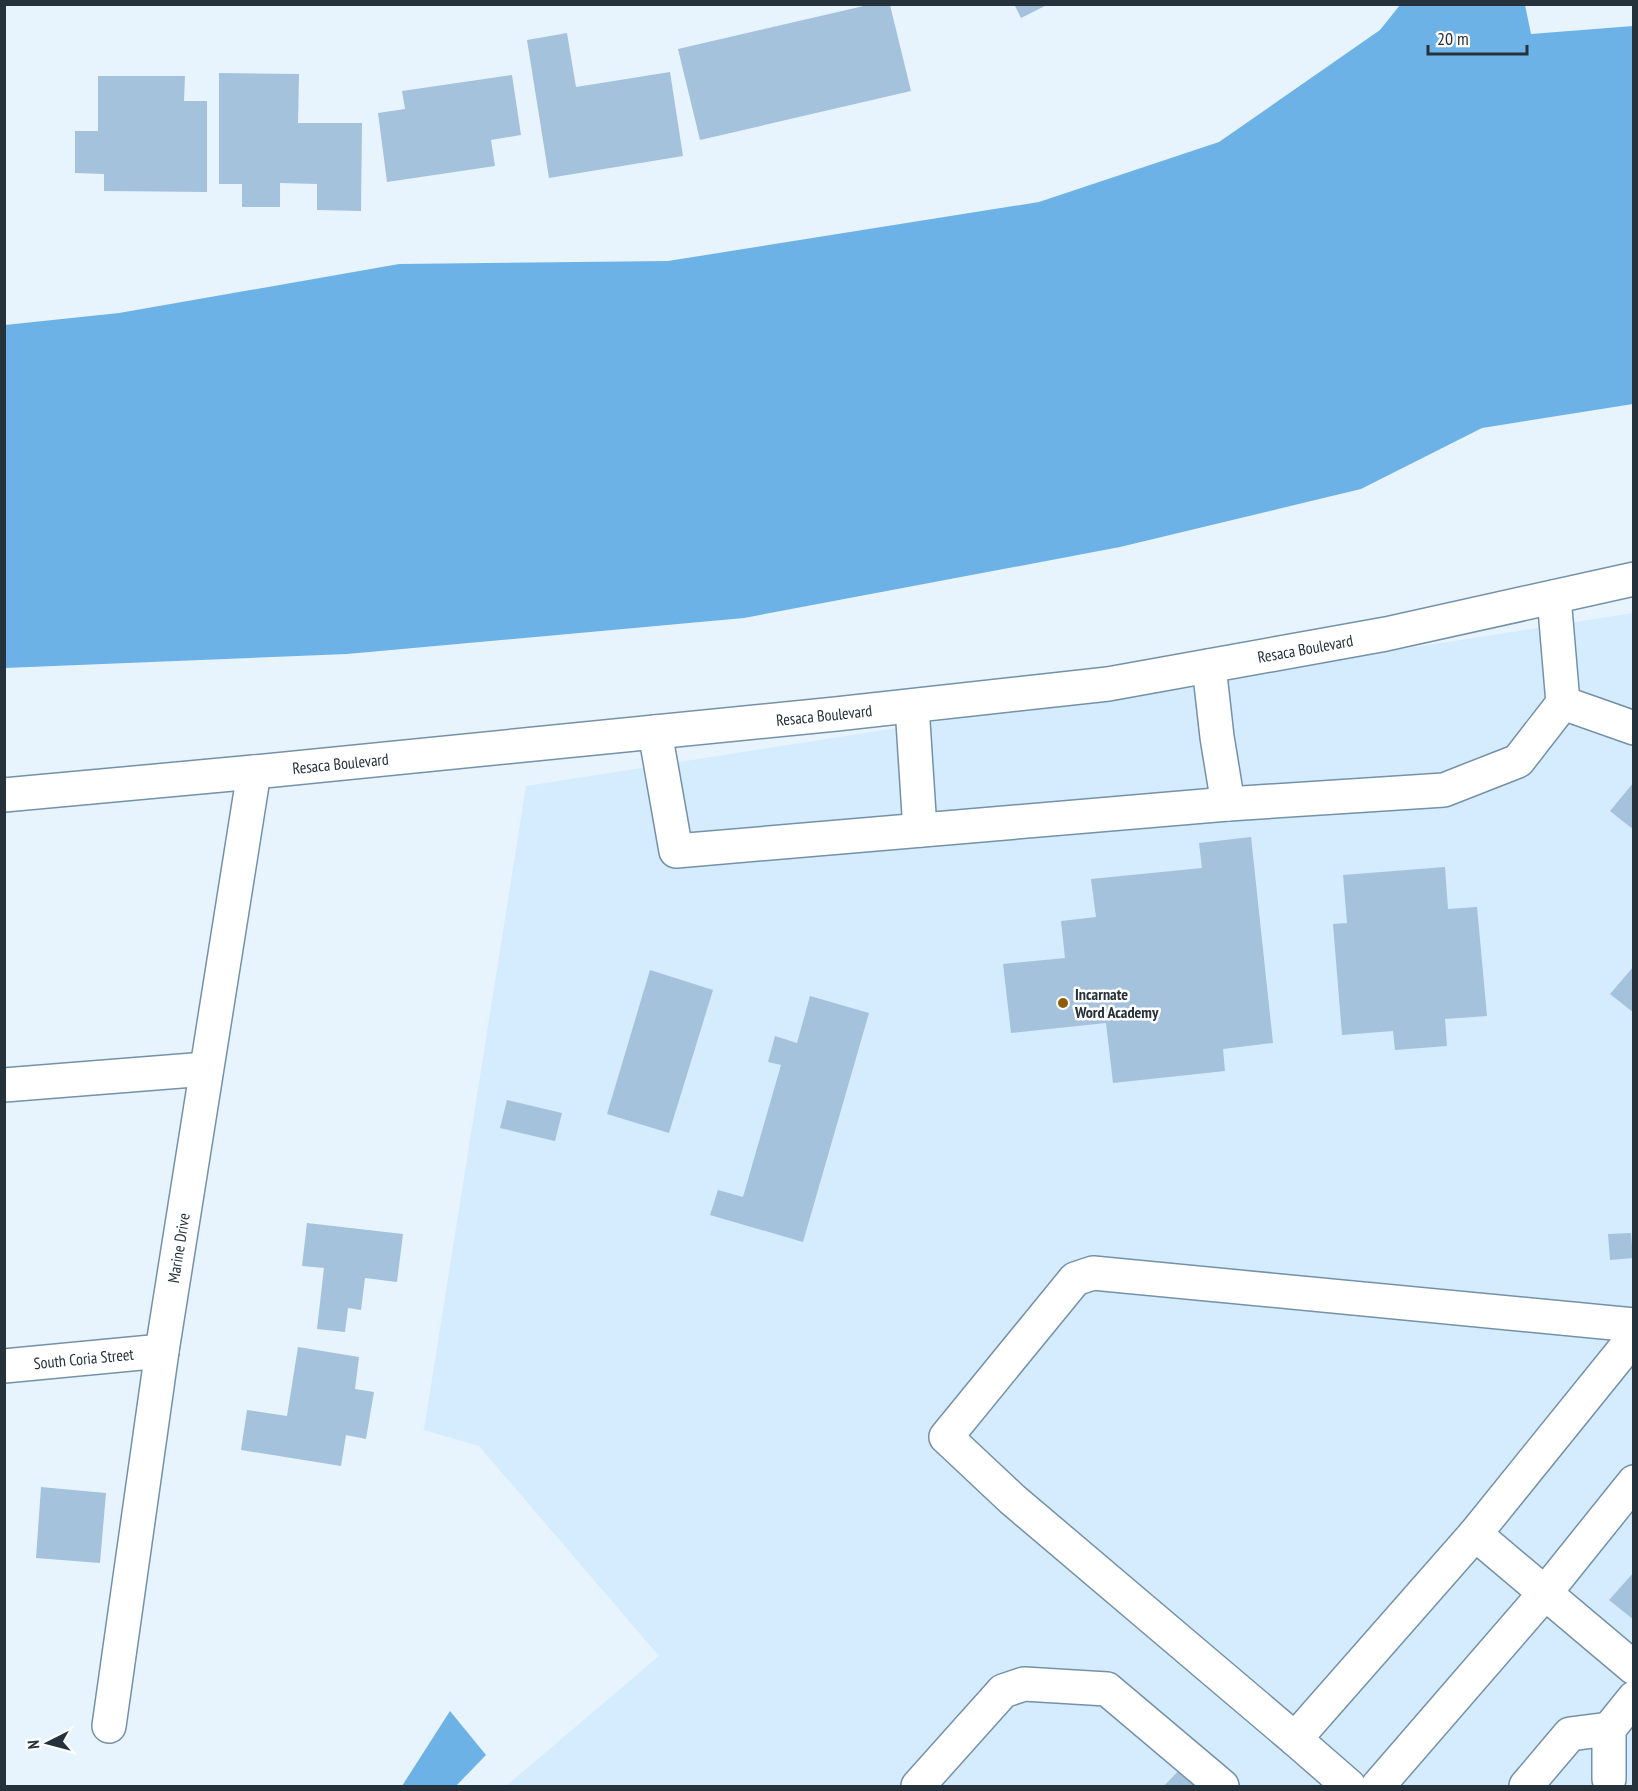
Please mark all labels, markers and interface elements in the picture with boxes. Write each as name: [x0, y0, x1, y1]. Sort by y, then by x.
scale bar: [1428, 18, 1527, 56]
text: 20 m: [1437, 27, 1469, 50]
street label: Resaca Boulevard: [1256, 630, 1355, 667]
street label: Resaca Boulevard: [775, 700, 873, 730]
street label: Resaca Boulevard: [292, 749, 390, 778]
place label: Incarnate Word Academy: [1074, 984, 1159, 1022]
marker: Incarnate Word Academy: [1056, 996, 1070, 1010]
street label: Marine Drive: [163, 1212, 194, 1284]
street label: South Coria Street: [33, 1344, 135, 1373]
north arrow: [18, 1713, 78, 1773]
text: N: [23, 1739, 43, 1750]

